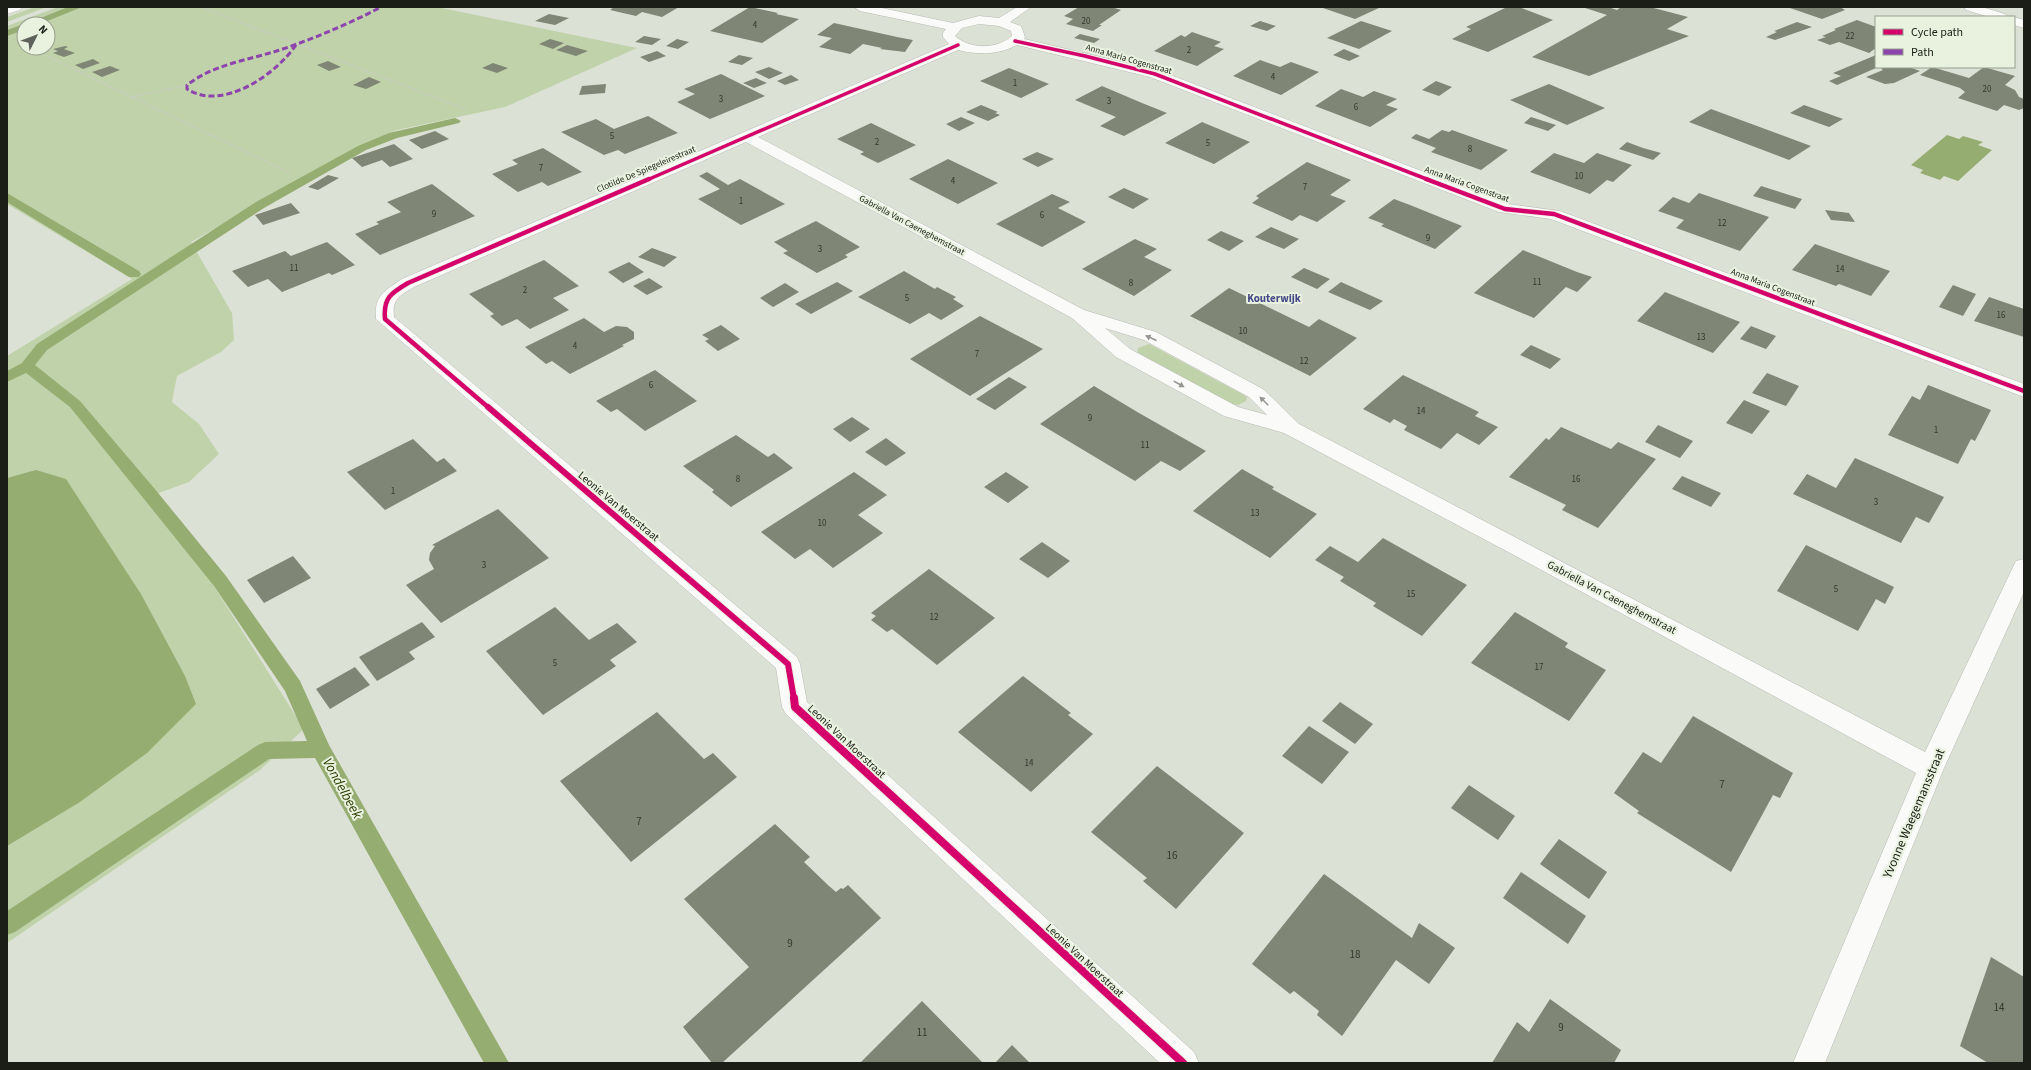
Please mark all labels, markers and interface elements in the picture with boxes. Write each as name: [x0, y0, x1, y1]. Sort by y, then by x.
house number: 20: [1082, 15, 1091, 28]
north arrow: [16, 16, 56, 56]
legend: [1875, 16, 2015, 68]
house number: 4: [753, 19, 758, 32]
text: N: [35, 22, 51, 37]
text: Cycle path: [1911, 24, 1963, 41]
house number: 22: [1846, 30, 1855, 43]
street label: Anna Maria Cogenstraat: [1084, 41, 1174, 78]
house number: 2: [1187, 44, 1192, 57]
text: Path: [1911, 44, 1934, 61]
house number: 4: [1271, 71, 1276, 84]
house number: 1: [1013, 77, 1017, 90]
house number: 20: [1983, 83, 1992, 96]
house number: 3: [719, 93, 724, 106]
house number: 3: [1107, 95, 1112, 108]
house number: 6: [1354, 101, 1359, 114]
house number: 5: [610, 130, 615, 143]
house number: 2: [875, 136, 880, 149]
house number: 5: [1206, 137, 1211, 150]
street label: Clotilde De Spiegeleirestraat: [595, 143, 698, 196]
house number: 8: [1468, 143, 1473, 156]
house number: 7: [539, 162, 544, 175]
street label: Anna Maria Cogenstraat: [1423, 163, 1511, 206]
house number: 10: [1575, 170, 1584, 183]
house number: 4: [951, 175, 956, 188]
house number: 7: [1303, 181, 1308, 194]
street label: Gabriella Van Caeneghemstraat: [857, 192, 967, 259]
house number: 1: [739, 195, 743, 208]
house number: 9: [432, 208, 437, 221]
house number: 6: [1040, 209, 1045, 222]
house number: 12: [1718, 217, 1727, 230]
house number: 9: [1426, 232, 1431, 245]
house number: 3: [818, 243, 823, 256]
house number: 11: [290, 262, 298, 275]
house number: 14: [1836, 263, 1845, 276]
street label: Anna Maria Cogenstraat: [1729, 265, 1817, 310]
house number: 11: [1533, 276, 1541, 289]
house number: 8: [1129, 277, 1134, 290]
house number: 2: [523, 284, 528, 297]
district label: Kouterwijk: [1247, 291, 1301, 306]
house number: 5: [905, 292, 910, 305]
house number: 16: [1997, 309, 2006, 322]
house number: 10: [1239, 325, 1248, 338]
house number: 13: [1697, 331, 1706, 344]
one-way arrow: [1144, 334, 1156, 340]
house number: 4: [573, 340, 578, 353]
house number: 7: [975, 348, 980, 361]
house number: 12: [1300, 355, 1309, 368]
house number: 6: [649, 379, 654, 392]
one-way arrow: [1173, 380, 1185, 387]
one-way arrow: [1259, 396, 1269, 406]
house number: 14: [1417, 405, 1426, 418]
house number: 9: [1088, 412, 1093, 425]
house number: 1: [1934, 424, 1938, 437]
house number: 11: [1141, 439, 1149, 452]
street label: Leonie Van Moerstraat: [575, 468, 663, 545]
house number: 8: [736, 473, 741, 486]
house number: 16: [1572, 473, 1581, 486]
house number: 1: [391, 485, 395, 498]
house number: 3: [1874, 496, 1879, 509]
house number: 13: [1251, 507, 1260, 520]
house number: 10: [818, 517, 827, 530]
street label: Gabriella Van Caeneghemstraat: [1545, 557, 1679, 638]
house number: 3: [482, 559, 487, 572]
house number: 5: [1834, 583, 1839, 596]
house number: 15: [1407, 588, 1416, 601]
house number: 12: [930, 611, 939, 624]
house number: 5: [553, 657, 558, 670]
house number: 17: [1535, 661, 1544, 674]
street label: Leonie Van Moerstraat: [804, 701, 889, 782]
street label: Yvonne Waegemansstraat: [1878, 745, 1950, 882]
water label: Vondelbeek: [317, 755, 367, 823]
house number: 14: [1025, 757, 1034, 770]
house number: 7: [1719, 777, 1725, 792]
house number: 7: [636, 814, 642, 829]
house number: 16: [1167, 848, 1178, 863]
street label: Leonie Van Moerstraat: [1042, 920, 1127, 1001]
house number: 9: [787, 936, 793, 951]
house number: 18: [1350, 947, 1361, 962]
house number: 14: [1994, 1000, 2005, 1015]
house number: 9: [1558, 1020, 1564, 1035]
house number: 11: [917, 1025, 927, 1040]

